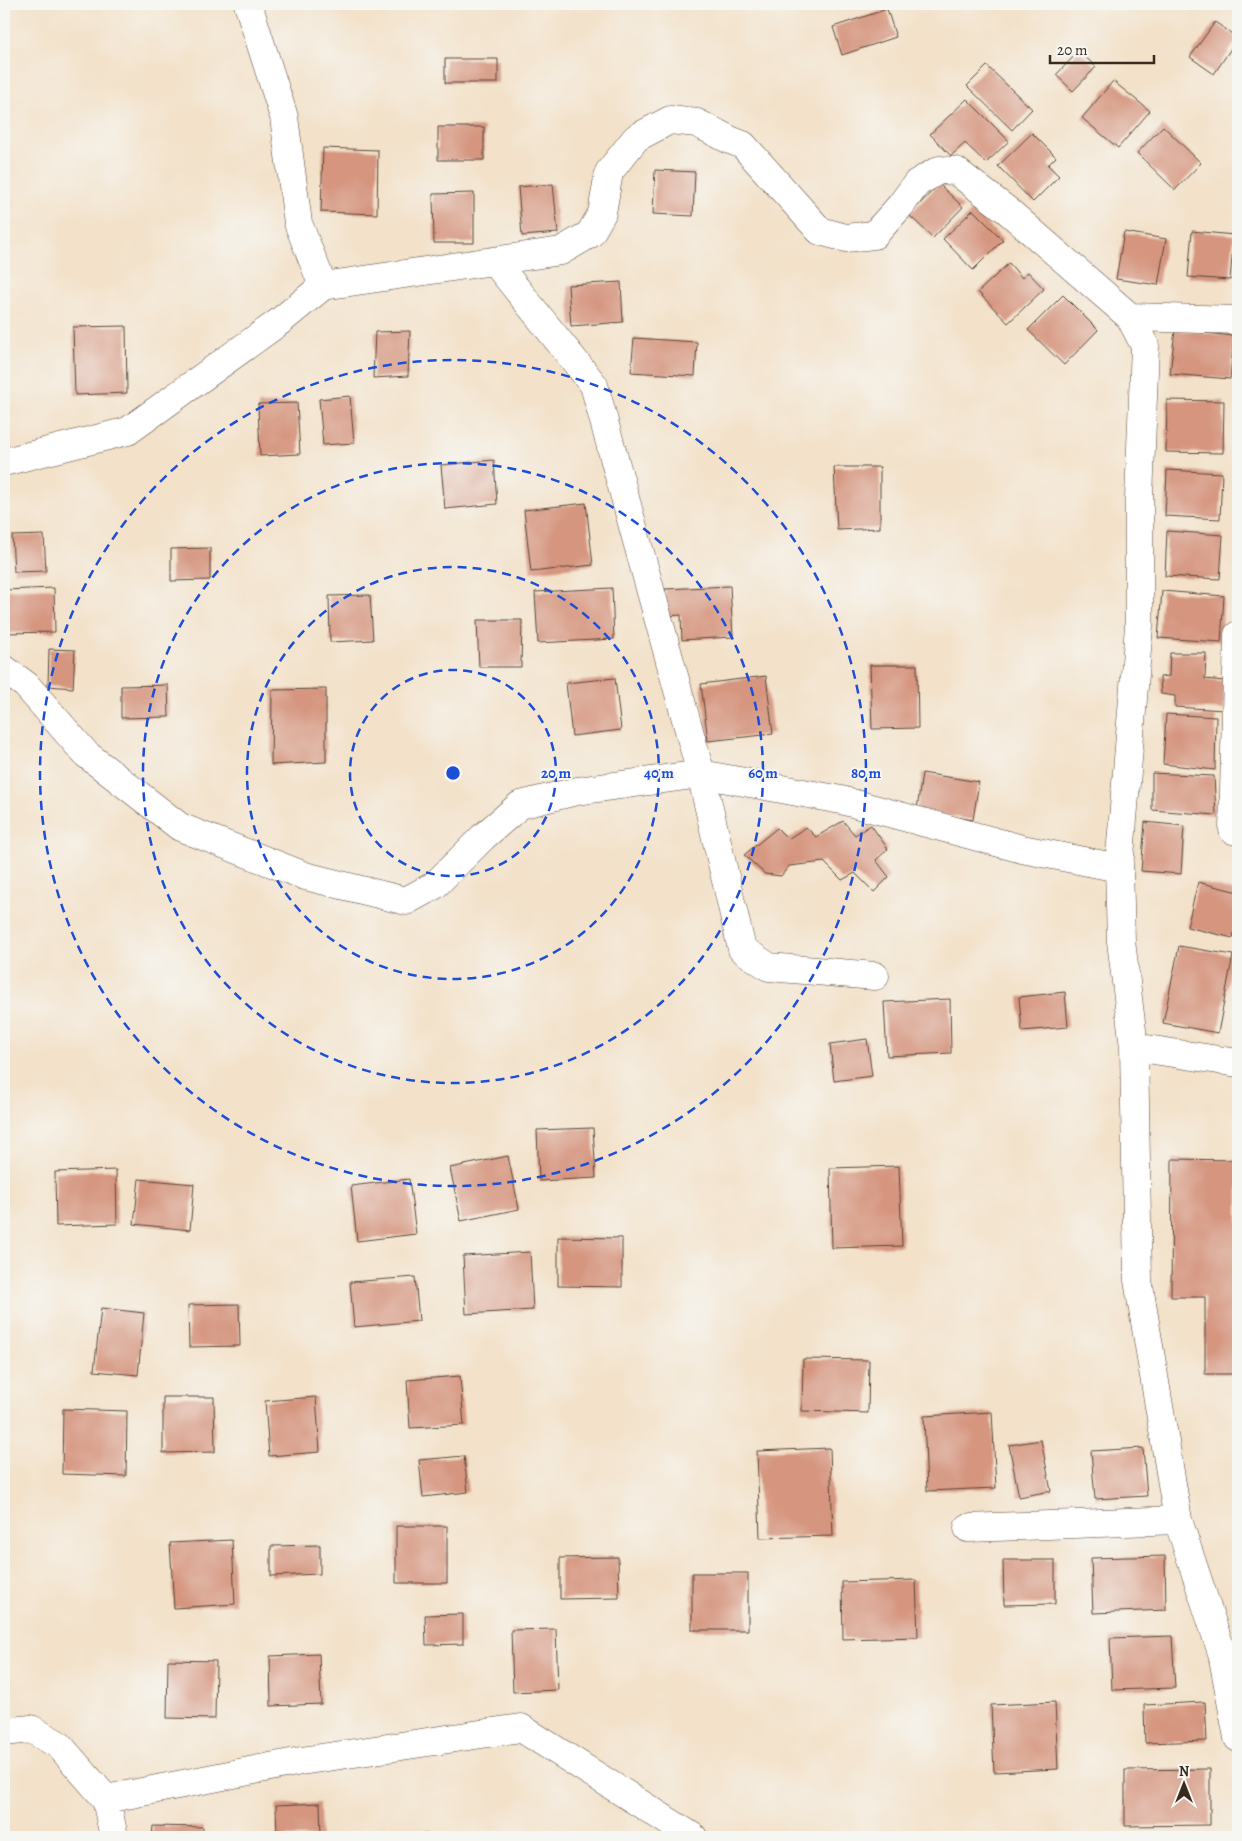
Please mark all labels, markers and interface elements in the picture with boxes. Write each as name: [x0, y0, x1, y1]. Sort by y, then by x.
scale bar: [1050, 32, 1153, 64]
text: 20 m: [1057, 40, 1088, 60]
text: 20 m: [541, 763, 571, 783]
text: 40 m: [644, 763, 674, 783]
text: 60 m: [748, 763, 778, 783]
text: 80 m: [851, 763, 881, 783]
centre of rings: [444, 764, 462, 782]
north arrow: [1160, 1758, 1210, 1808]
text: N: [1179, 1762, 1189, 1781]

